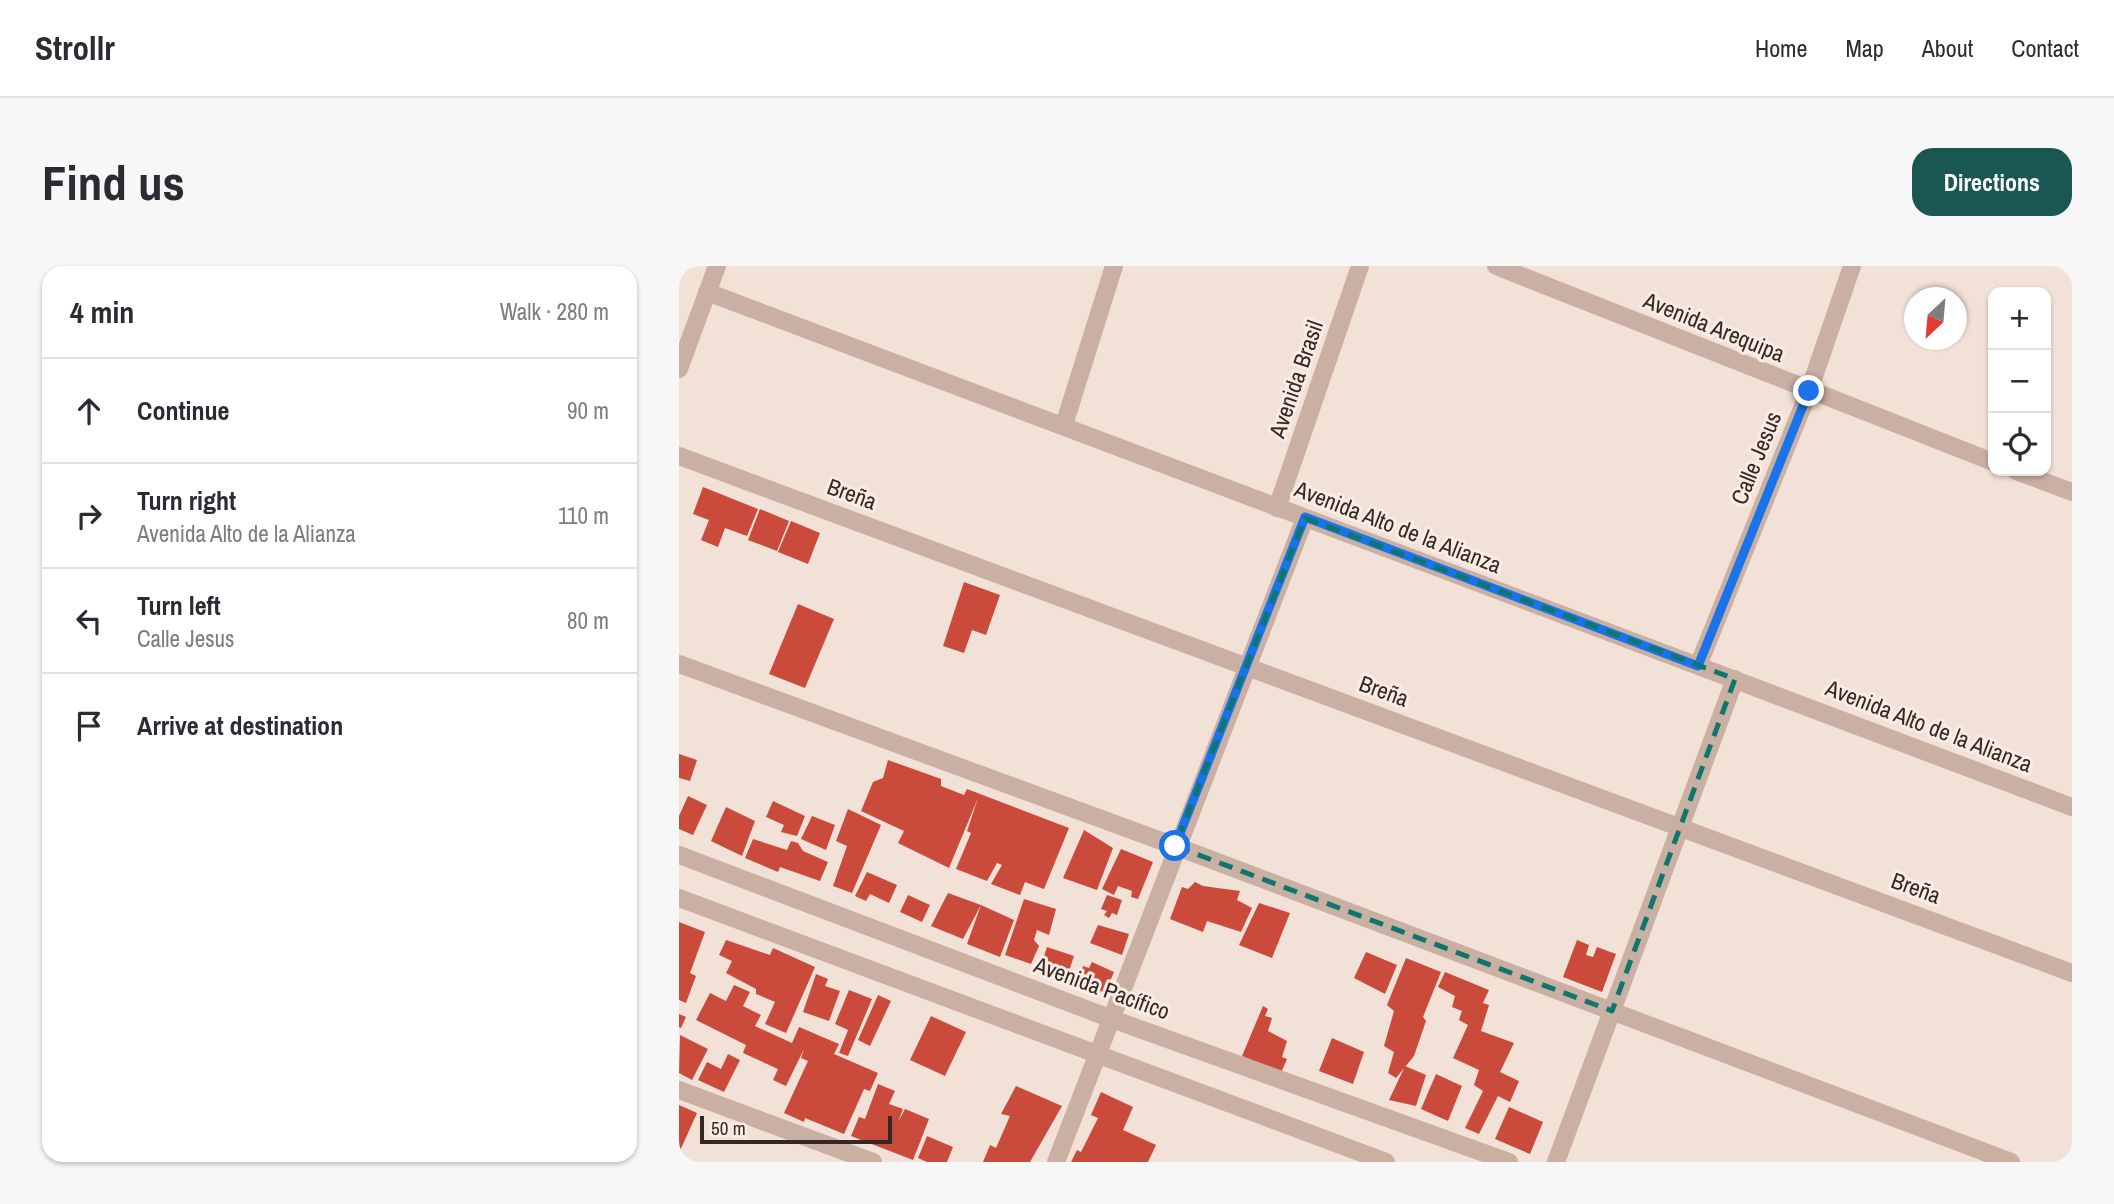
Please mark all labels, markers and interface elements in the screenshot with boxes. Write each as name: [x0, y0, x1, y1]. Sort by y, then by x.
text: Strollr: [35, 26, 115, 70]
text: Home: [1755, 32, 1807, 64]
text: Map: [1845, 32, 1884, 64]
text: About: [1922, 32, 1973, 64]
text: Contact: [2011, 32, 2079, 64]
button: Directions: [1912, 148, 2072, 216]
text: Find us: [42, 149, 185, 215]
street label: Avenida Arequipa: [1638, 284, 1790, 369]
north arrow: [1904, 287, 1967, 350]
map controls: [1988, 287, 2051, 476]
button: +: [1988, 287, 2051, 350]
text: 4 min: [70, 292, 134, 332]
text: Walk · 280 m: [500, 296, 609, 327]
street label: Avenida Brasil: [1261, 316, 1330, 443]
button: −: [1988, 350, 2051, 413]
route end: [1793, 375, 1824, 406]
icon: ahead: [70, 392, 108, 430]
text: Continue: [137, 393, 229, 428]
text: 90 m: [567, 395, 609, 426]
street label: Calle Jesus: [1723, 407, 1788, 509]
button: locate: [1988, 413, 2051, 476]
street label: Breña: [823, 470, 882, 517]
street label: Avenida Alto de la Alianza: [1290, 472, 1506, 580]
text: Turn right: [137, 483, 236, 518]
icon: right: [70, 497, 108, 535]
text: 110 m: [558, 500, 609, 531]
text: Avenida Alto de la Alianza: [137, 518, 356, 549]
text: Turn left: [137, 588, 221, 623]
icon: left: [70, 602, 108, 640]
text: 80 m: [567, 605, 609, 636]
text: Calle Jesus: [137, 623, 234, 654]
street label: Breña: [1355, 667, 1414, 714]
street label: Avenida Alto de la Alianza: [1821, 671, 2037, 779]
icon: arrive: [70, 707, 108, 745]
text: Arrive at destination: [137, 708, 343, 743]
route start: [1159, 830, 1190, 861]
street label: Breña: [1887, 864, 1946, 911]
street label: Avenida Pacífico: [1029, 948, 1174, 1026]
scale bar: [700, 1113, 893, 1145]
text: 50 m: [711, 1115, 746, 1141]

